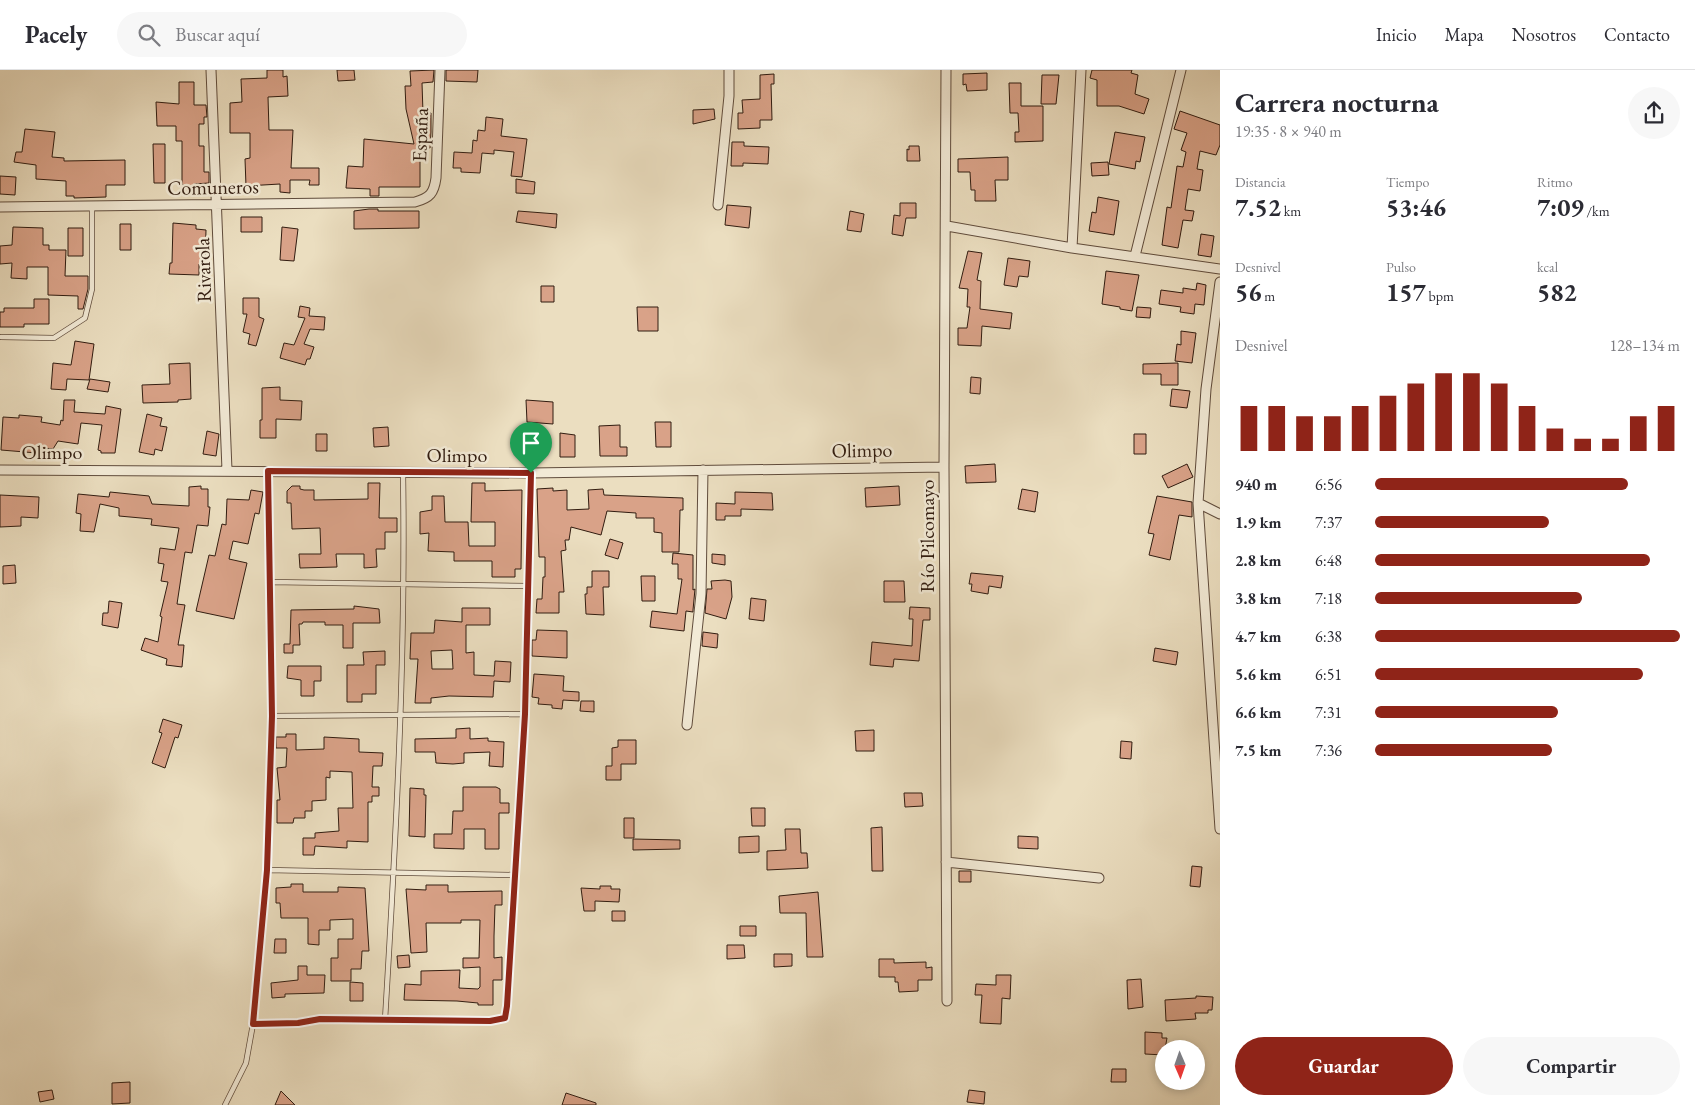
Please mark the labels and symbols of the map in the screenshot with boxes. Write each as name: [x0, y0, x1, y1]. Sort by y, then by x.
street label: España: [406, 107, 434, 163]
street label: Comuneros: [167, 173, 259, 201]
street label: Rivarola: [189, 237, 217, 303]
pin: [510, 422, 552, 473]
street label: Olimpo: [831, 436, 893, 464]
street label: Olimpo: [22, 439, 82, 465]
street label: Olimpo: [427, 442, 487, 468]
street label: Río Pilcomayo: [914, 479, 940, 592]
north arrow: [1155, 1040, 1205, 1090]

